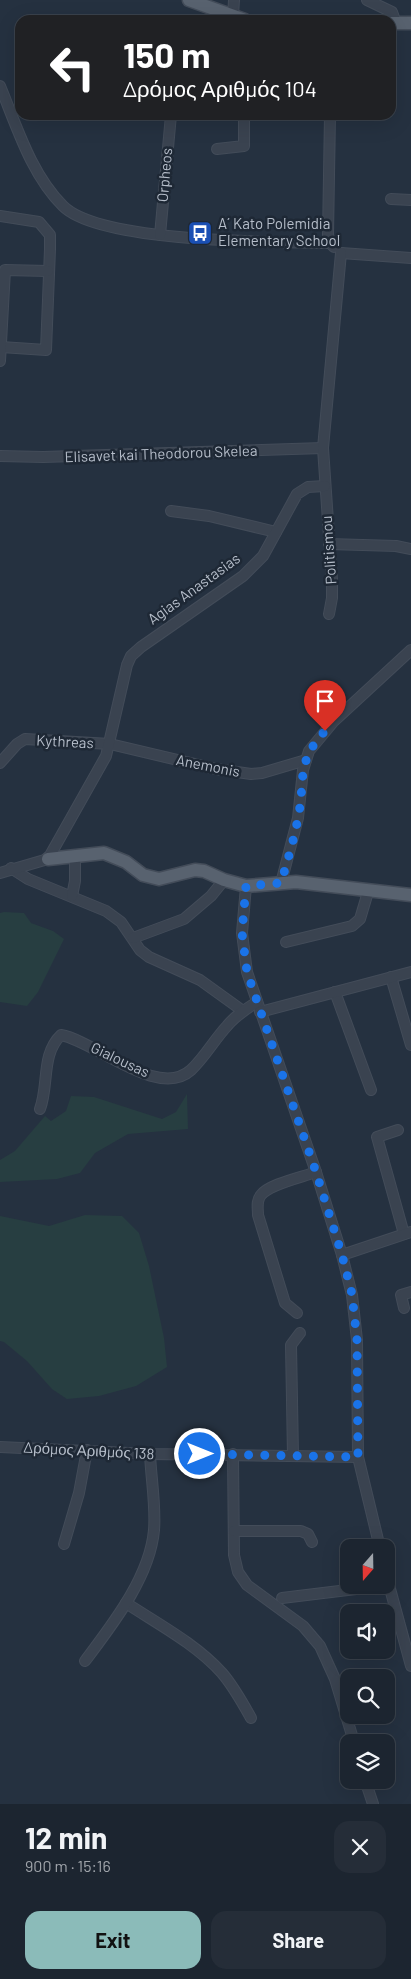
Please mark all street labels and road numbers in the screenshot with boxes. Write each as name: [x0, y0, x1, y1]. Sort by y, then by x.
street label: Orpheos: [153, 147, 175, 203]
street label: Elisavet kai Theodorou Skelea: [64, 441, 258, 465]
street label: Politismou: [317, 515, 339, 585]
street label: Agias Anastasias: [144, 549, 243, 628]
street label: Kythreas: [36, 731, 94, 751]
street label: Anemonis: [175, 750, 242, 780]
street label: Gialousas: [88, 1038, 153, 1080]
street label: Δρόμος Αριθμός 138: [23, 1438, 155, 1462]

